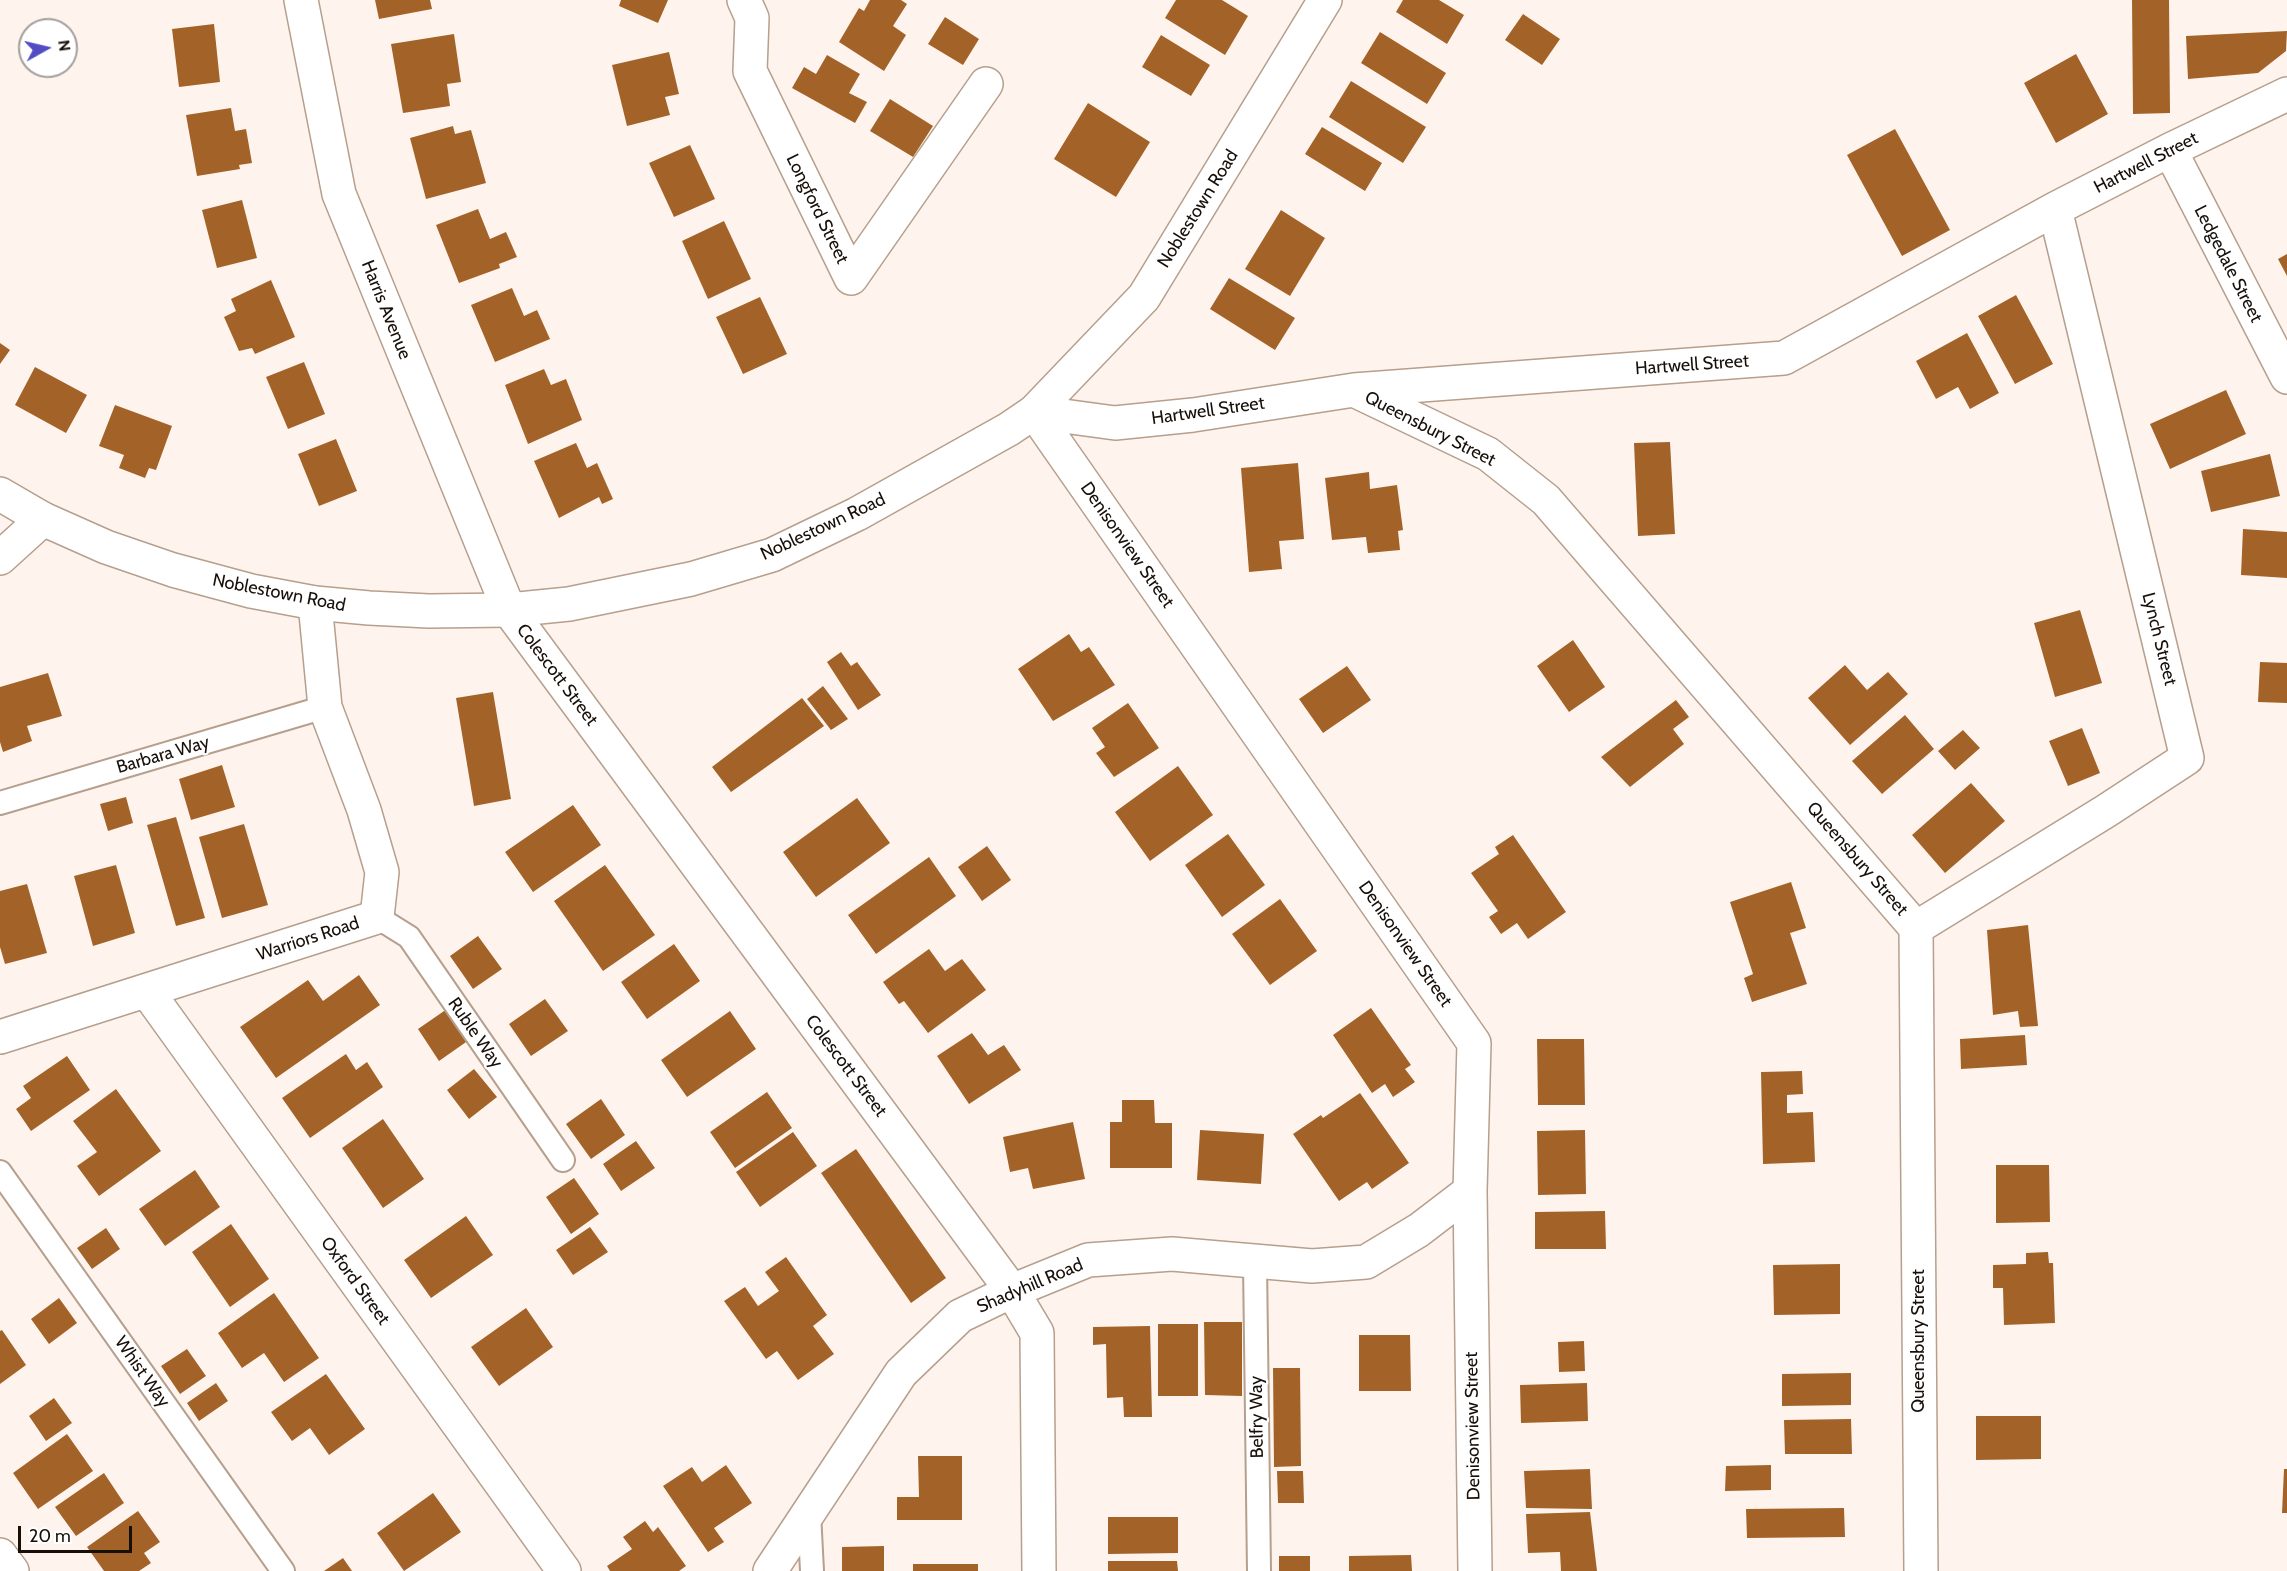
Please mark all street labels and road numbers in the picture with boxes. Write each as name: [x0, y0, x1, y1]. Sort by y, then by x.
street label: Hartwell Street: [2090, 128, 2202, 198]
street label: Noblestown Road: [1153, 146, 1243, 272]
street label: Longford Street: [781, 151, 853, 267]
street label: Ledgedale Street: [2189, 202, 2267, 326]
street label: Harris Avenue: [356, 257, 416, 363]
street label: Hartwell Street: [1634, 350, 1750, 380]
street label: Queensbury Street: [1361, 387, 1499, 471]
street label: Hartwell Street: [1150, 392, 1266, 430]
street label: Denisonview Street: [1076, 478, 1178, 612]
street label: Noblestown Road: [757, 489, 889, 565]
street label: Noblestown Road: [211, 570, 347, 616]
street label: Lynch Street: [2137, 590, 2181, 688]
street label: Colescott Street: [512, 620, 602, 730]
street label: Barbara Way: [114, 731, 212, 779]
street label: Queensbury Street: [1802, 798, 1912, 920]
street label: Denisonview Street: [1354, 877, 1456, 1011]
street label: Warriors Road: [254, 912, 362, 966]
street label: Ruble Way: [443, 994, 507, 1072]
street label: Colescott Street: [801, 1011, 891, 1121]
street label: Oxford Street: [316, 1233, 394, 1329]
street label: Shadyhill Road: [974, 1254, 1086, 1318]
street label: Queensbury Street: [1908, 1269, 1930, 1413]
street label: Whist Way: [110, 1332, 174, 1412]
street label: Denisonview Street: [1461, 1352, 1485, 1500]
street label: Belfry Way: [1245, 1375, 1269, 1459]

